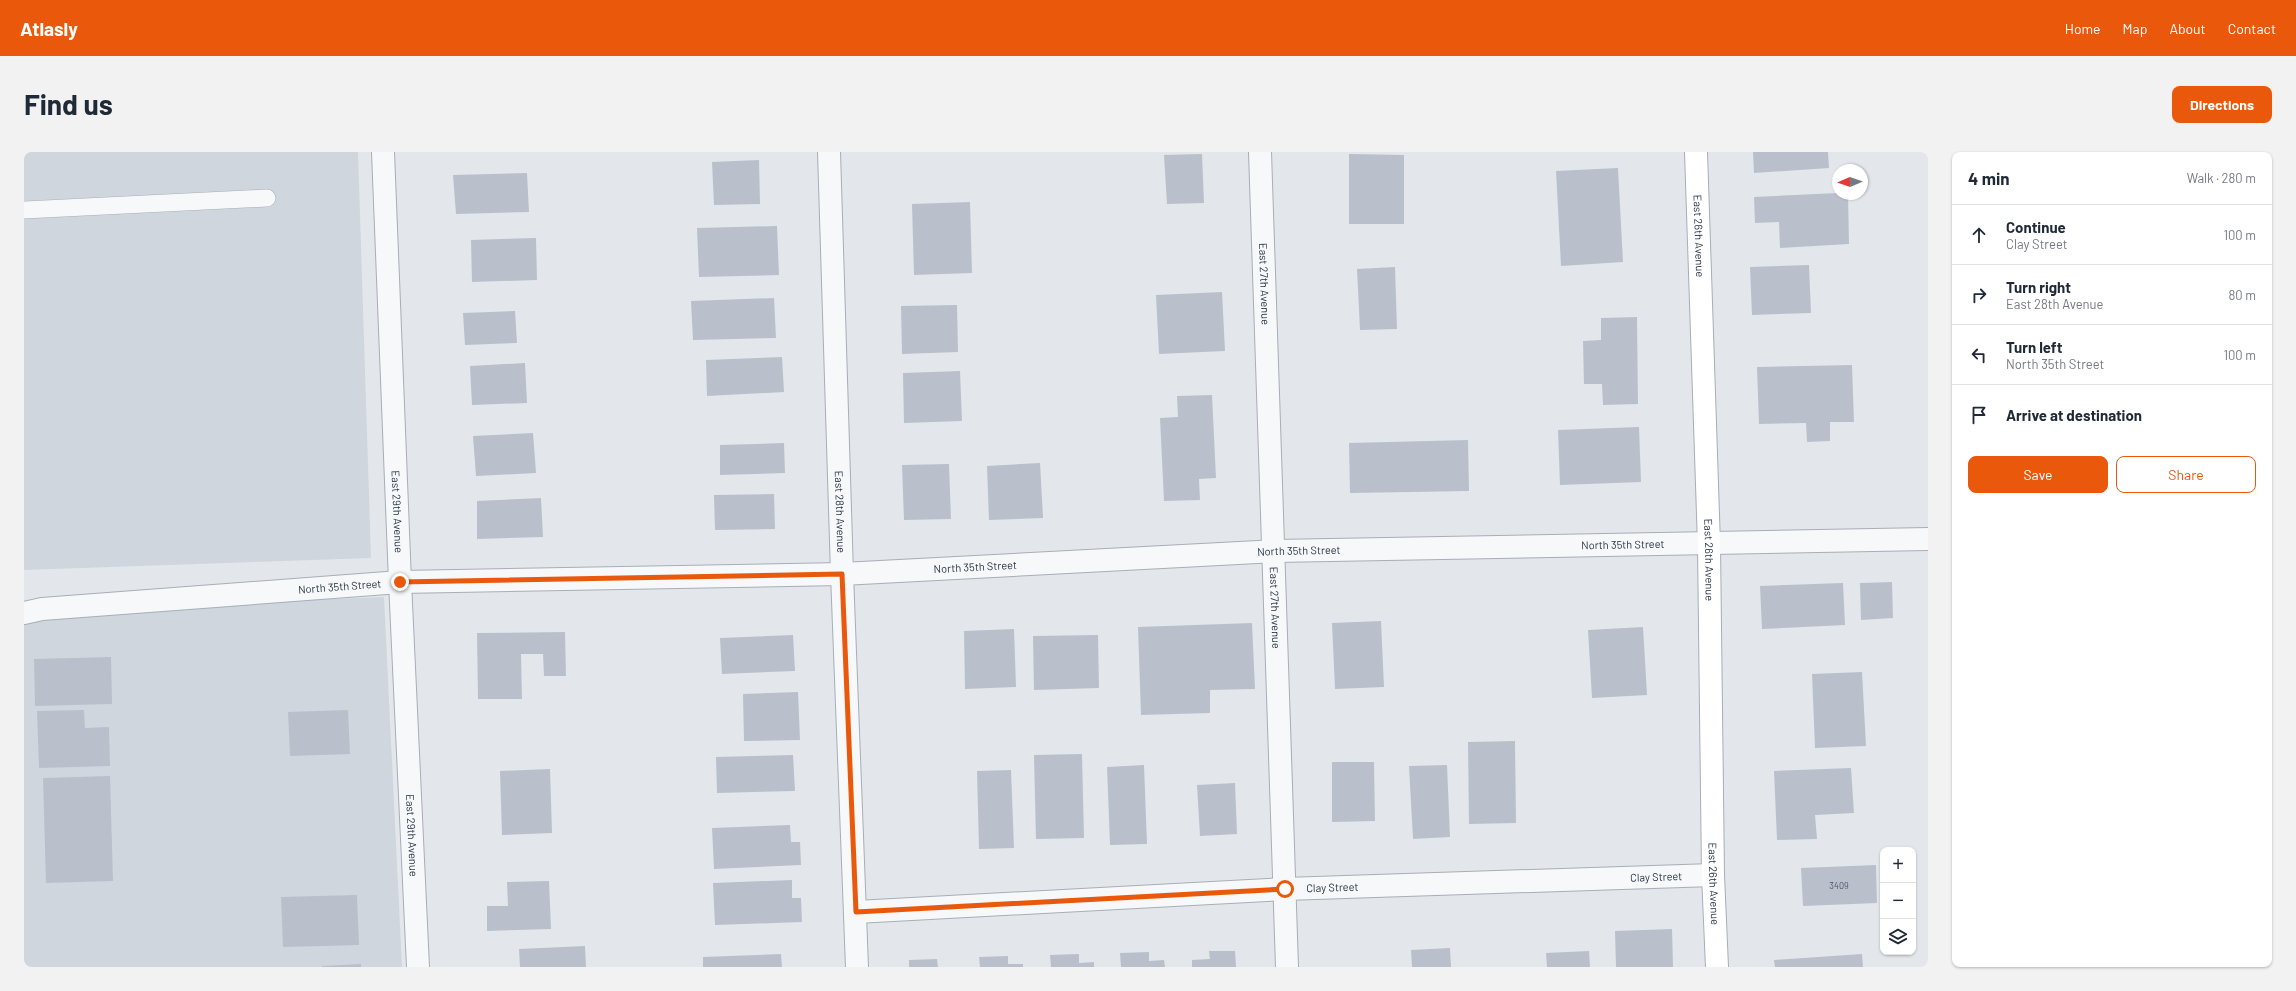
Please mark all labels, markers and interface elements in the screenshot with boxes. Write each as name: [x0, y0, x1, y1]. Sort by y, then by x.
text: Atlasly: [20, 17, 78, 40]
text: Home: [2065, 20, 2101, 37]
text: Map: [2123, 20, 2147, 37]
text: About: [2169, 20, 2206, 37]
text: Contact: [2228, 20, 2276, 37]
button: Directions: [2172, 86, 2272, 123]
text: Find us: [24, 87, 113, 121]
north arrow: [1832, 164, 1868, 200]
text: 4 min: [1968, 168, 2010, 188]
text: Walk · 280 m: [2187, 170, 2256, 186]
street label: East 26th Avenue: [1691, 194, 1707, 278]
text: Continue: [2006, 218, 2066, 236]
icon: ahead: [1968, 224, 1990, 246]
text: 100 m: [2223, 227, 2256, 243]
text: Clay Street: [2006, 236, 2068, 252]
street label: East 27th Avenue: [1257, 243, 1273, 325]
text: Turn right: [2006, 278, 2071, 296]
icon: right: [1968, 284, 1990, 306]
text: 80 m: [2229, 287, 2256, 303]
text: East 28th Avenue: [2006, 296, 2103, 312]
text: Turn left: [2006, 338, 2062, 356]
icon: left: [1968, 344, 1990, 366]
text: 100 m: [2223, 347, 2256, 363]
text: North 35th Street: [2006, 356, 2104, 372]
icon: arrive: [1968, 404, 1990, 426]
text: Arrive at destination: [2006, 406, 2142, 424]
button: Save: [1968, 456, 2108, 493]
button: Share: [2116, 456, 2256, 493]
street label: East 29th Avenue: [390, 470, 406, 553]
street label: East 28th Avenue: [833, 470, 848, 553]
street label: East 26th Avenue: [1702, 518, 1717, 601]
street label: North 35th Street: [1581, 537, 1665, 551]
street label: North 35th Street: [1257, 543, 1341, 558]
street label: North 35th Street: [933, 558, 1017, 575]
street label: East 27th Avenue: [1268, 567, 1283, 649]
route end: [391, 573, 409, 591]
street label: North 35th Street: [298, 576, 382, 596]
street label: East 29th Avenue: [404, 794, 421, 877]
street label: East 26th Avenue: [1707, 842, 1722, 925]
map controls: [1880, 847, 1916, 955]
button: +: [1880, 847, 1916, 883]
street label: Clay Street: [1630, 869, 1682, 884]
route start: [1276, 880, 1294, 898]
street label: Clay Street: [1306, 880, 1359, 894]
house number: 3409: [1829, 880, 1849, 891]
button: −: [1880, 883, 1916, 919]
button: layers: [1880, 919, 1916, 955]

